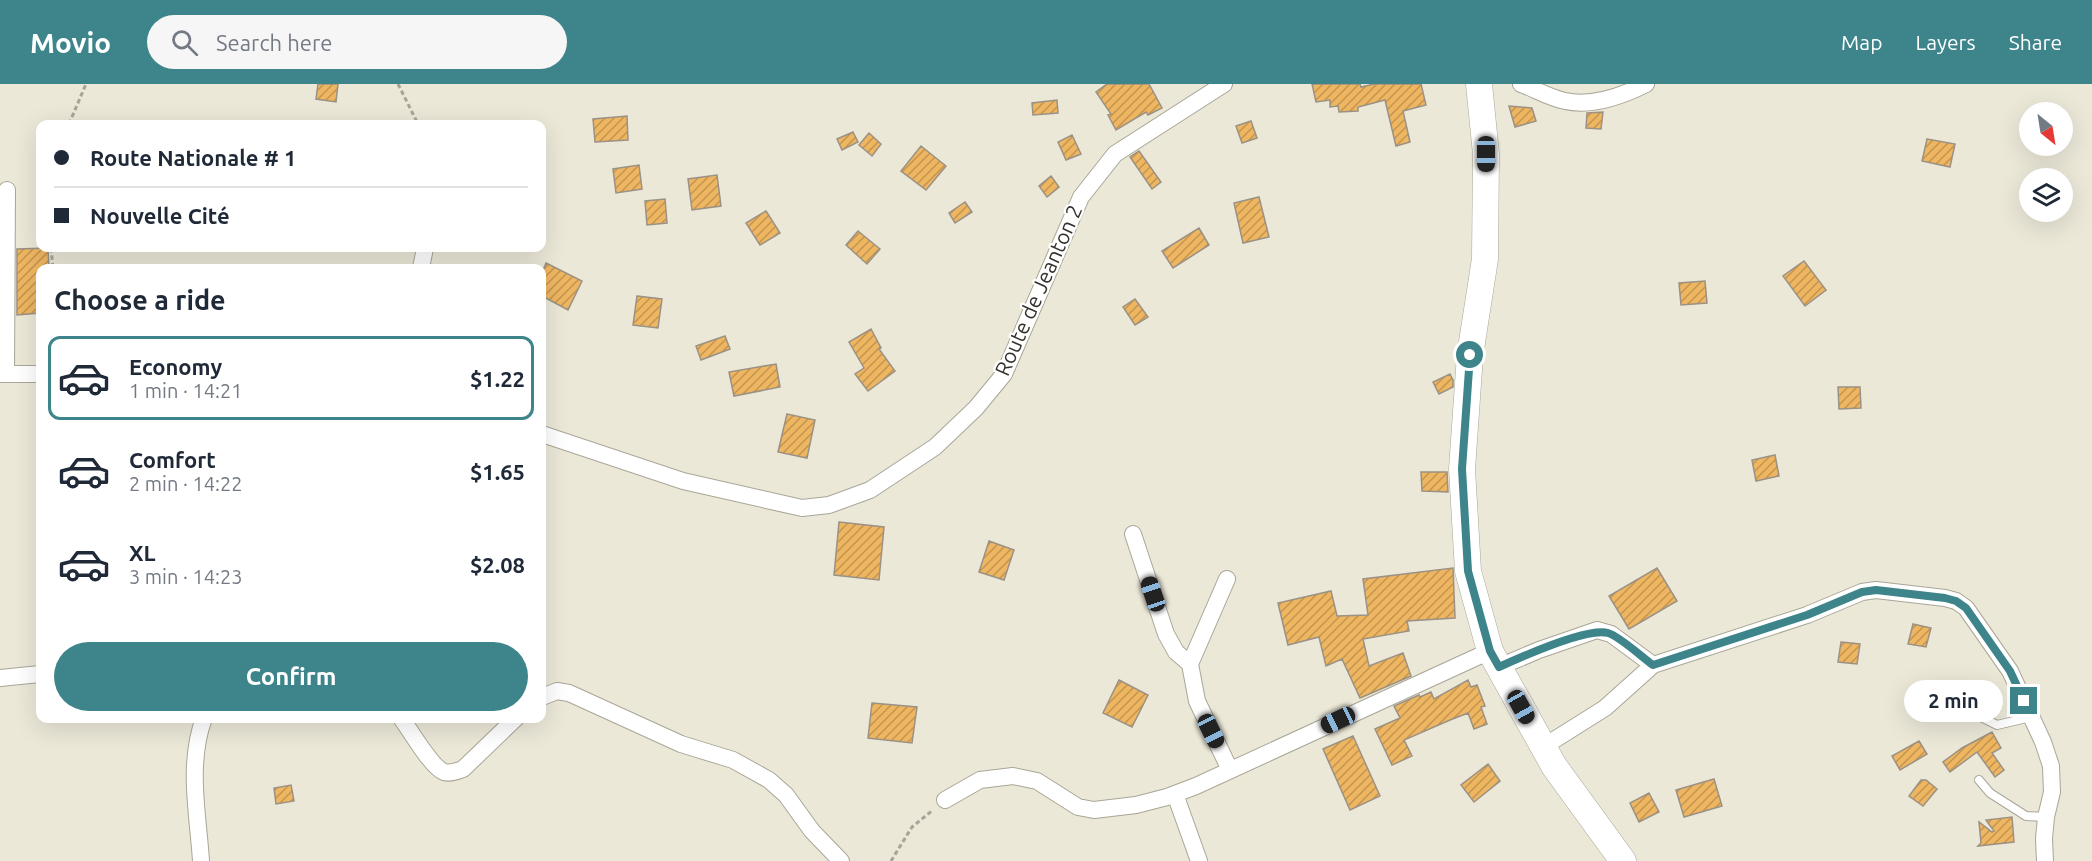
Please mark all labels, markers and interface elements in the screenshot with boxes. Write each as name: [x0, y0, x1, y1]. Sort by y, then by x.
search box: [147, 15, 567, 69]
icon: search: [168, 26, 201, 59]
text: Movio: [30, 27, 111, 58]
text: Search here: [216, 30, 332, 55]
text: Map: [1841, 30, 1882, 54]
text: Layers: [1915, 30, 1976, 54]
text: Share: [2009, 30, 2062, 54]
north arrow: [2019, 102, 2073, 156]
map controls: [2019, 102, 2073, 222]
car: [1477, 136, 1495, 172]
text: Route Nationale # 1: [90, 145, 297, 170]
button: layers: [2019, 168, 2073, 222]
street label: Route de Jeanton 2: [990, 201, 1086, 379]
text: Nouvelle Cité: [90, 203, 230, 228]
text: Choose a ride: [54, 285, 226, 315]
route start: [1456, 341, 1483, 368]
icon: car: [57, 351, 111, 405]
text: Economy: [129, 354, 222, 379]
text: $1.22: [470, 366, 525, 391]
text: 1 min · 14:21: [129, 379, 243, 402]
icon: car: [57, 444, 111, 498]
text: Comfort: [129, 447, 216, 472]
text: $1.65: [470, 459, 525, 484]
text: 2 min · 14:22: [129, 472, 243, 495]
icon: car: [57, 537, 111, 591]
text: XL: [129, 540, 156, 565]
text: $2.08: [470, 552, 525, 577]
text: 3 min · 14:23: [129, 565, 243, 588]
car: [1139, 574, 1167, 614]
button: Confirm: [54, 642, 528, 711]
callout: 2 min: [1904, 680, 2003, 722]
car: [1504, 687, 1538, 727]
route end: [2010, 687, 2037, 714]
text: 2 min: [1928, 689, 1979, 712]
car: [1318, 704, 1358, 736]
car: [1195, 711, 1227, 751]

